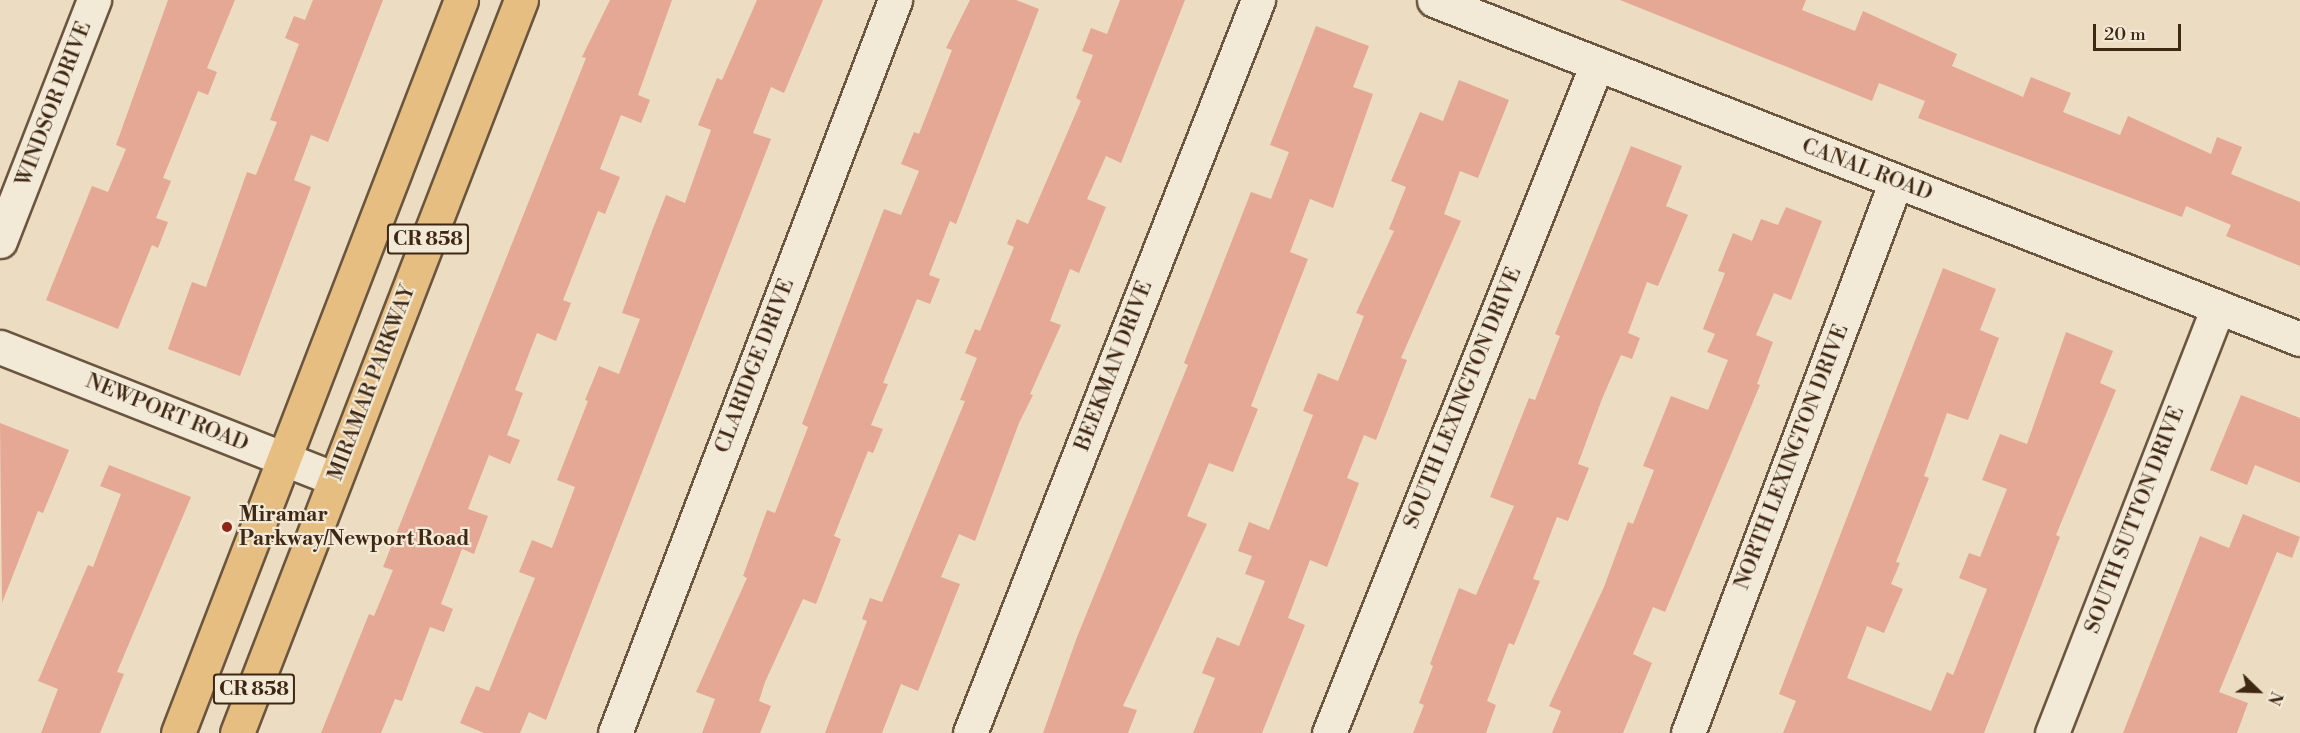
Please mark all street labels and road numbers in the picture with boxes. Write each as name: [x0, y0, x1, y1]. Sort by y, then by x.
street label: WINDSOR DRIVE: [11, 18, 97, 190]
street label: CANAL ROAD: [1798, 134, 1936, 206]
road number: CR 858: [386, 222, 470, 256]
street label: SOUTH LEXINGTON DRIVE: [1399, 264, 1527, 532]
street label: CLARIDGE DRIVE: [710, 275, 800, 457]
street label: BEEKMAN DRIVE: [1070, 277, 1158, 455]
street label: MIRAMAR PARKWAY: [323, 282, 421, 484]
street label: NORTH LEXINGTON DRIVE: [1730, 321, 1854, 593]
street label: NEWPORT ROAD: [82, 369, 252, 457]
street label: SOUTH SUTTON DRIVE: [2080, 403, 2190, 637]
road number: CR 858: [212, 672, 296, 706]

